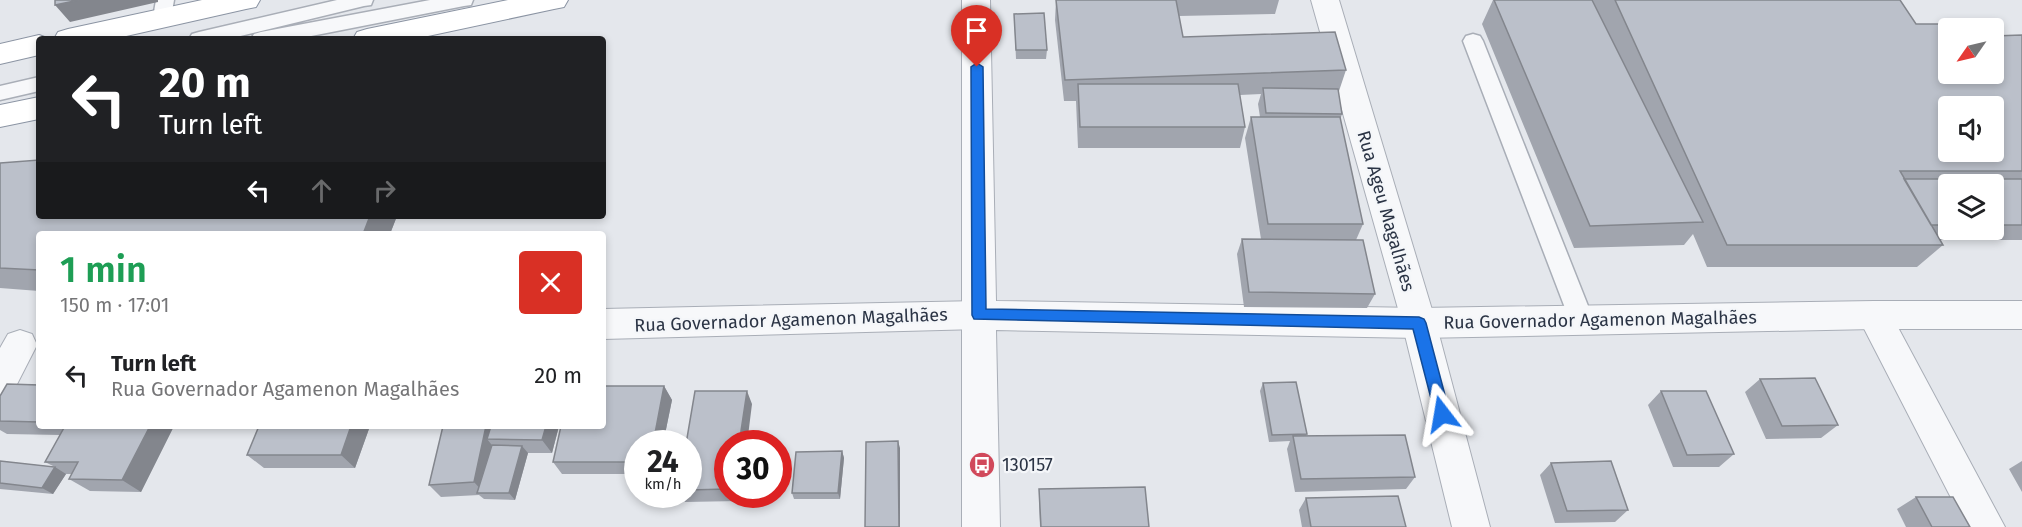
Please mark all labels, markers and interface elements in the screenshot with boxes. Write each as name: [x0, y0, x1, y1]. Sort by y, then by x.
pin: [951, 5, 1002, 67]
icon: arrive: [960, 14, 993, 47]
north arrow: [1938, 18, 2004, 84]
map controls: [1938, 18, 2004, 240]
text: 20 m: [159, 58, 251, 108]
icon: left: [60, 60, 138, 138]
button: sound: [1938, 96, 2004, 162]
text: Turn left: [159, 109, 262, 141]
street label: Rua Ageu Magalhães: [1352, 128, 1420, 294]
icon: left: [242, 174, 275, 207]
icon: ahead: [305, 174, 338, 207]
icon: right: [368, 174, 401, 207]
button: layers: [1938, 174, 2004, 240]
text: 1 min: [60, 248, 147, 292]
button: close: [519, 251, 582, 314]
text: 150 m · 17:01: [60, 293, 169, 317]
street label: Rua Governador Agamenon Magalhães: [634, 304, 948, 336]
street label: Rua Governador Agamenon Magalhães: [1443, 306, 1757, 334]
text: Turn left: [111, 350, 196, 377]
icon: left: [60, 359, 93, 392]
text: 20 m: [534, 362, 582, 389]
text: Rua Governador Agamenon Magalhães: [111, 377, 459, 401]
position arrow: [1410, 382, 1474, 446]
speed limit sign: 30: [714, 430, 792, 508]
text: 24: [647, 444, 679, 480]
bus stop icon: 130157: [967, 450, 997, 480]
place label: 130157: [1002, 454, 1053, 476]
text: km/h: [644, 475, 682, 493]

